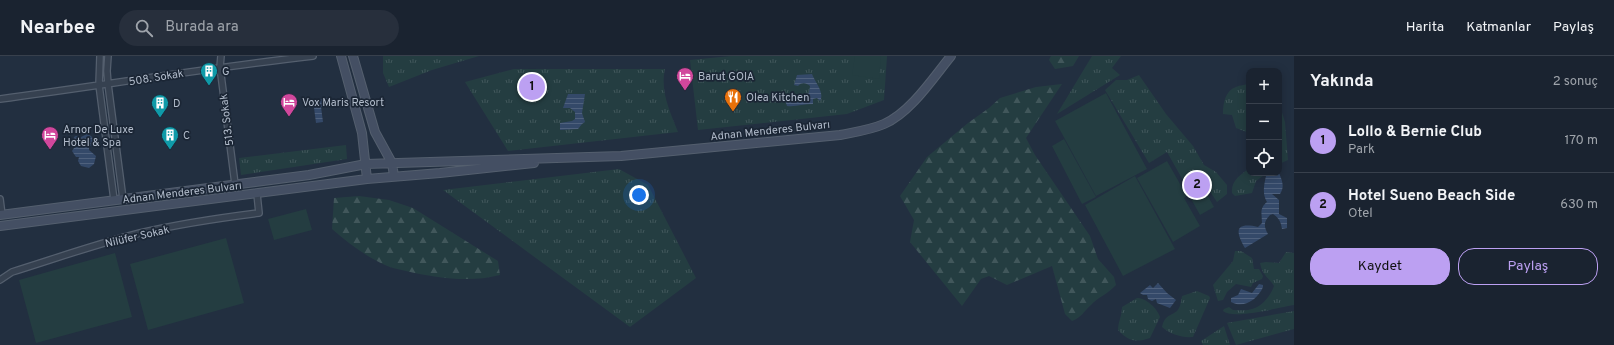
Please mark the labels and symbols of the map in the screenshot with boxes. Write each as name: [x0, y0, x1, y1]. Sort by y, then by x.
building icon: G: [199, 61, 219, 86]
place label: G: [222, 65, 230, 79]
hotel icon: Barut GOIA: [675, 66, 695, 91]
street label: 508. Sokak: [128, 67, 185, 89]
place label: Barut GOIA: [698, 70, 754, 84]
pin: 1: [519, 72, 545, 102]
restaurant icon: Olea Kitchen: [723, 87, 743, 112]
place label: Olea Kitchen: [746, 91, 809, 105]
hotel icon: Vox Maris Resort: [279, 92, 299, 117]
building icon: D: [150, 93, 170, 118]
street label: 513. Sokak: [217, 93, 237, 147]
place label: Vox Maris Resort: [302, 96, 384, 110]
place label: D: [173, 97, 181, 111]
street label: Adnan Menderes Bulvarı: [710, 118, 831, 144]
place label: Arnor De Luxe Hotel & Spa: [63, 123, 134, 150]
hotel icon: Arnor De Luxe Hotel & Spa: [40, 125, 60, 150]
building icon: C: [160, 125, 180, 150]
place label: C: [183, 129, 190, 143]
pin: 2: [1184, 170, 1210, 200]
street label: Adnan Menderes Bulvarı: [122, 179, 243, 207]
your location: [629, 185, 649, 205]
street label: Nilüfer Sokak: [104, 223, 171, 251]

